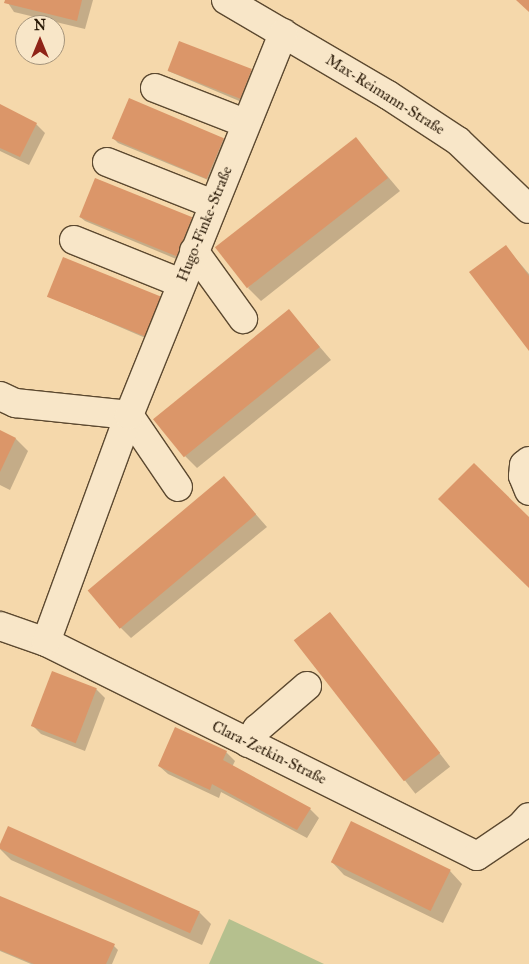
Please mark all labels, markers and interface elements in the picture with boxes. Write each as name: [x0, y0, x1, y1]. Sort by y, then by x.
north arrow: [15, 15, 65, 65]
text: N: [34, 17, 46, 34]
street label: Max-Reimann-Straße: [322, 51, 448, 139]
street label: Hugo-Finke-Straße: [174, 164, 236, 284]
street label: Clara-Zetkin-Straße: [209, 718, 329, 788]

